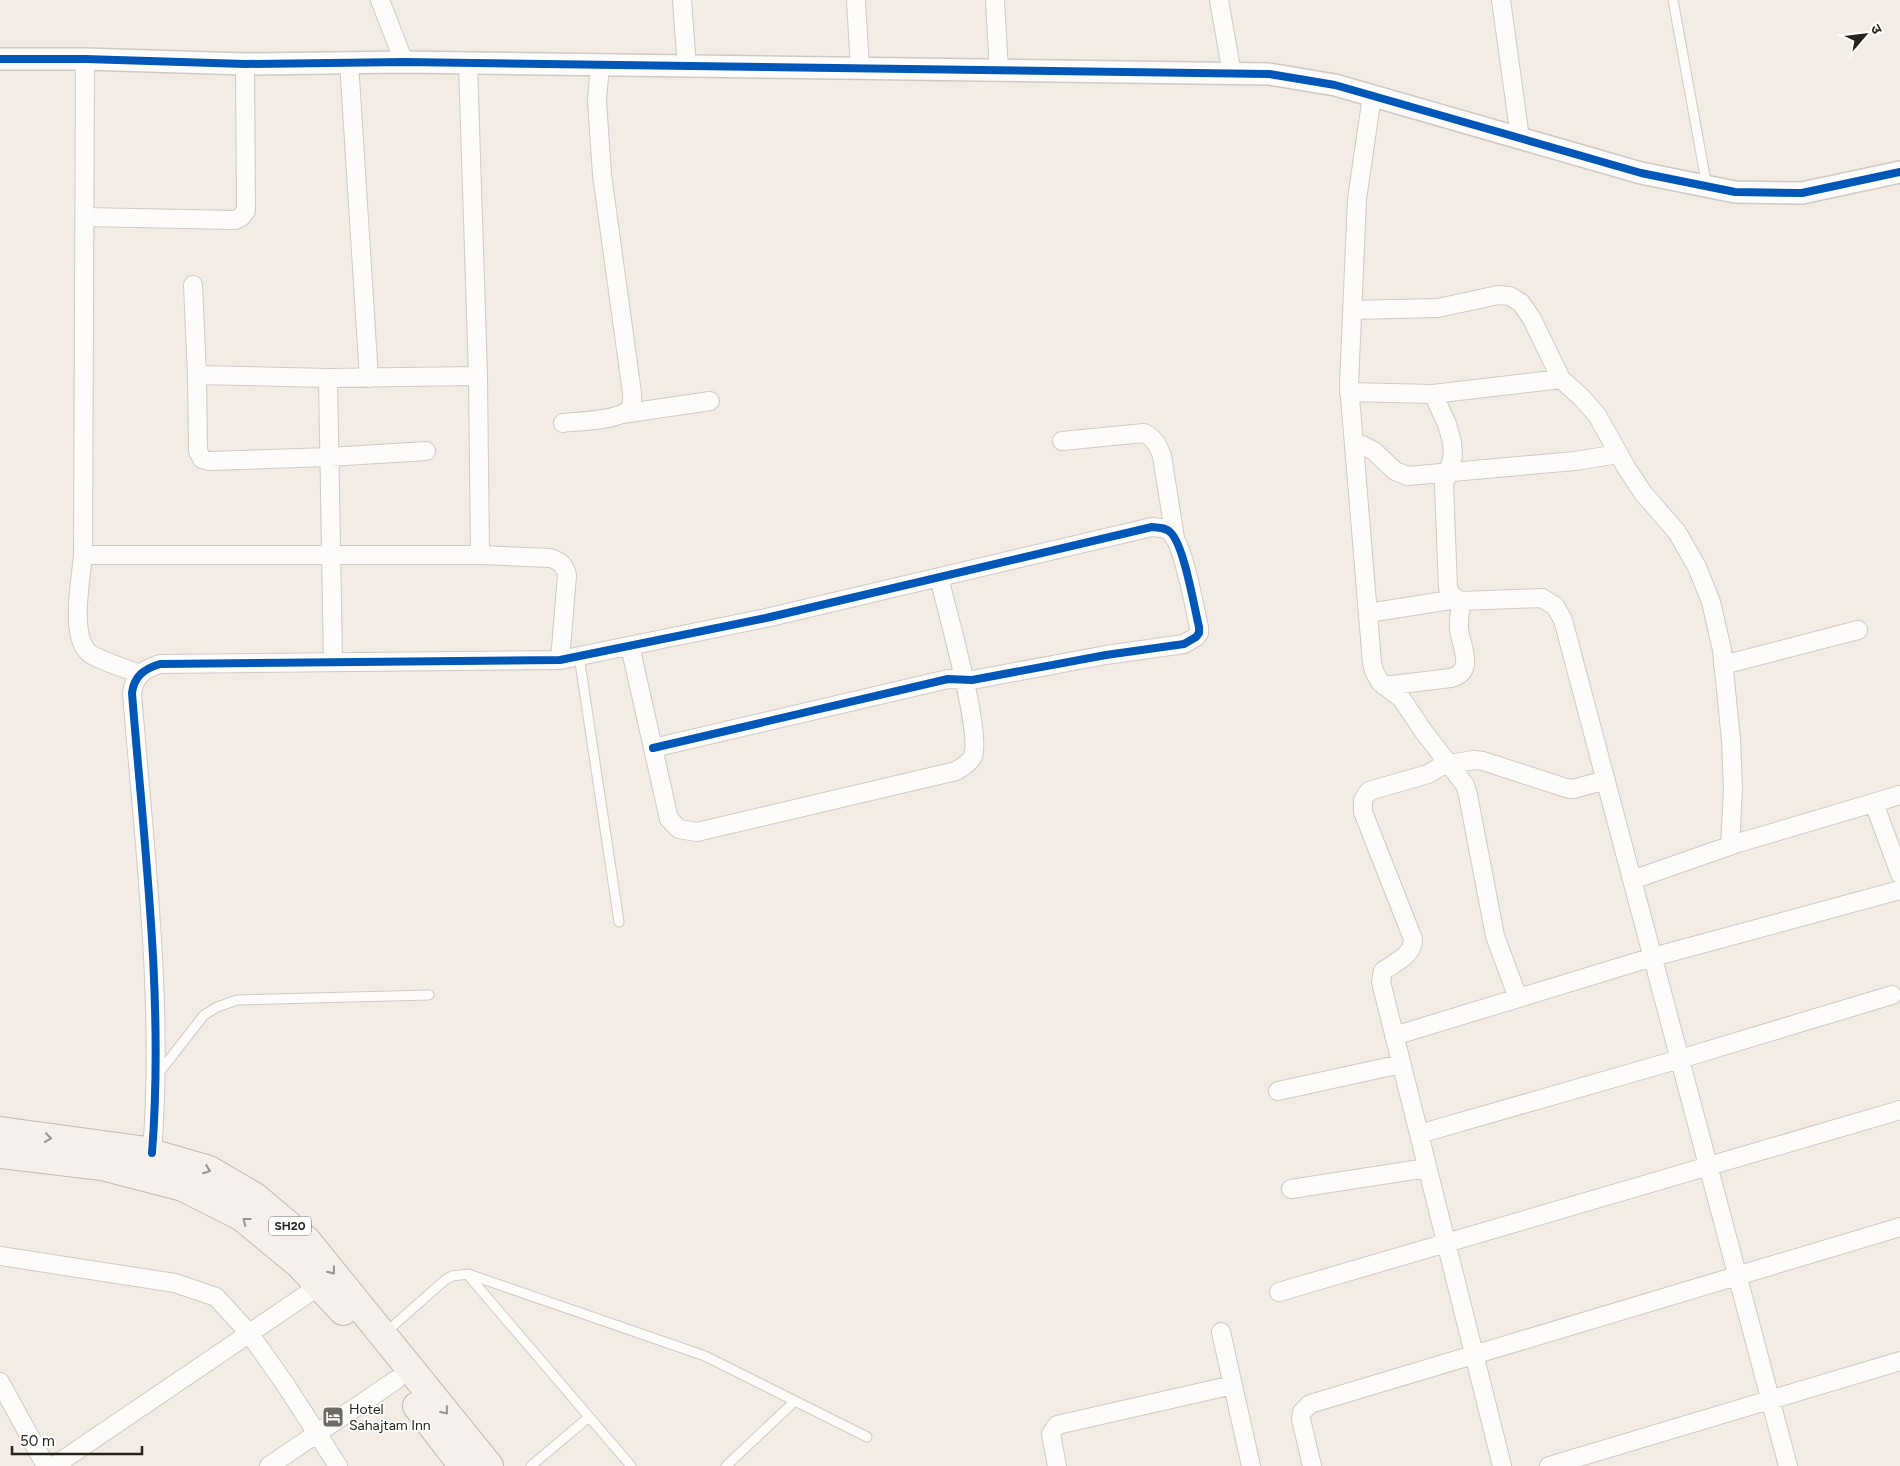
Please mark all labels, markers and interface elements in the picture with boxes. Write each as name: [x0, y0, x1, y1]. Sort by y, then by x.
north arrow: [1840, 10, 1890, 60]
text: उ: [1867, 22, 1886, 37]
one-way arrow: [45, 1132, 53, 1143]
one-way arrow: [202, 1164, 211, 1174]
road number: SH20: [269, 1216, 311, 1236]
one-way arrow: [243, 1217, 252, 1226]
one-way arrow: [326, 1266, 335, 1275]
place label: Hotel Sahajtam Inn: [349, 1401, 431, 1434]
hotel icon: Hotel Sahajtam Inn: [321, 1405, 345, 1429]
one-way arrow: [439, 1406, 448, 1415]
scale bar: [12, 1424, 142, 1456]
text: 50 m: [20, 1432, 55, 1450]

